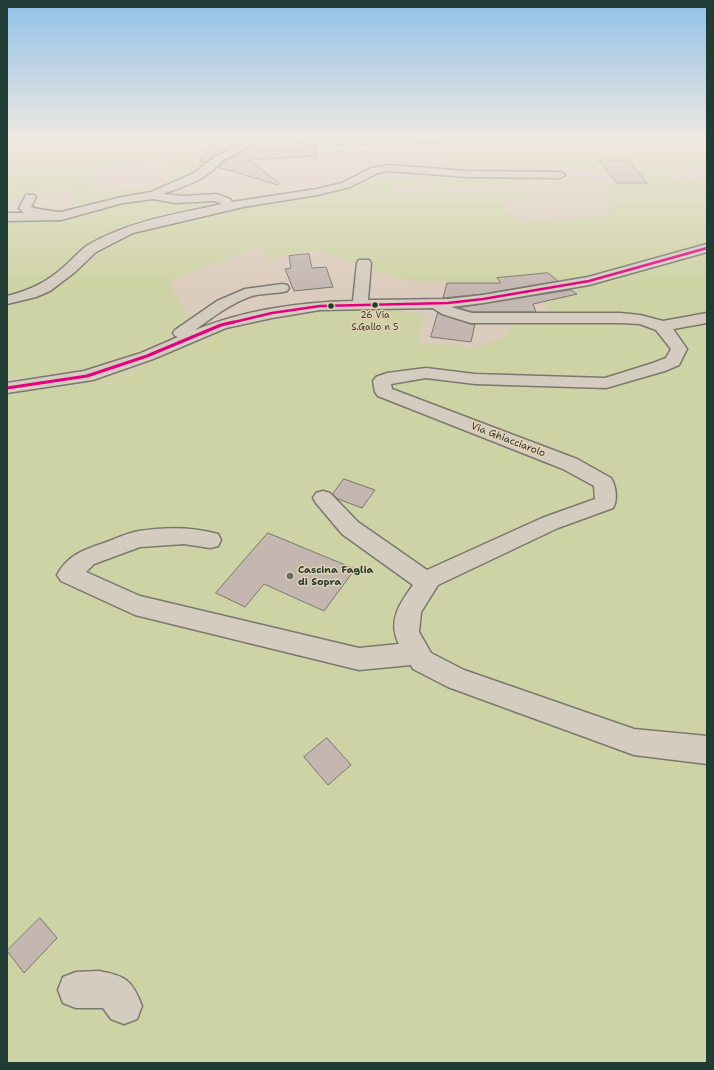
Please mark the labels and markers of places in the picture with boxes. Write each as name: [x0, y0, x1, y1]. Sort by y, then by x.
marker: 26 Via S.Gallo n 5: [370, 300, 380, 310]
unlabelled marker: [326, 301, 336, 311]
place label: 26 Via S.Gallo n 5: [352, 311, 398, 332]
place label: Cascina Faglia di Sopra: [298, 564, 373, 588]
marker: Cascina Faglia di Sopra: [285, 571, 295, 581]

